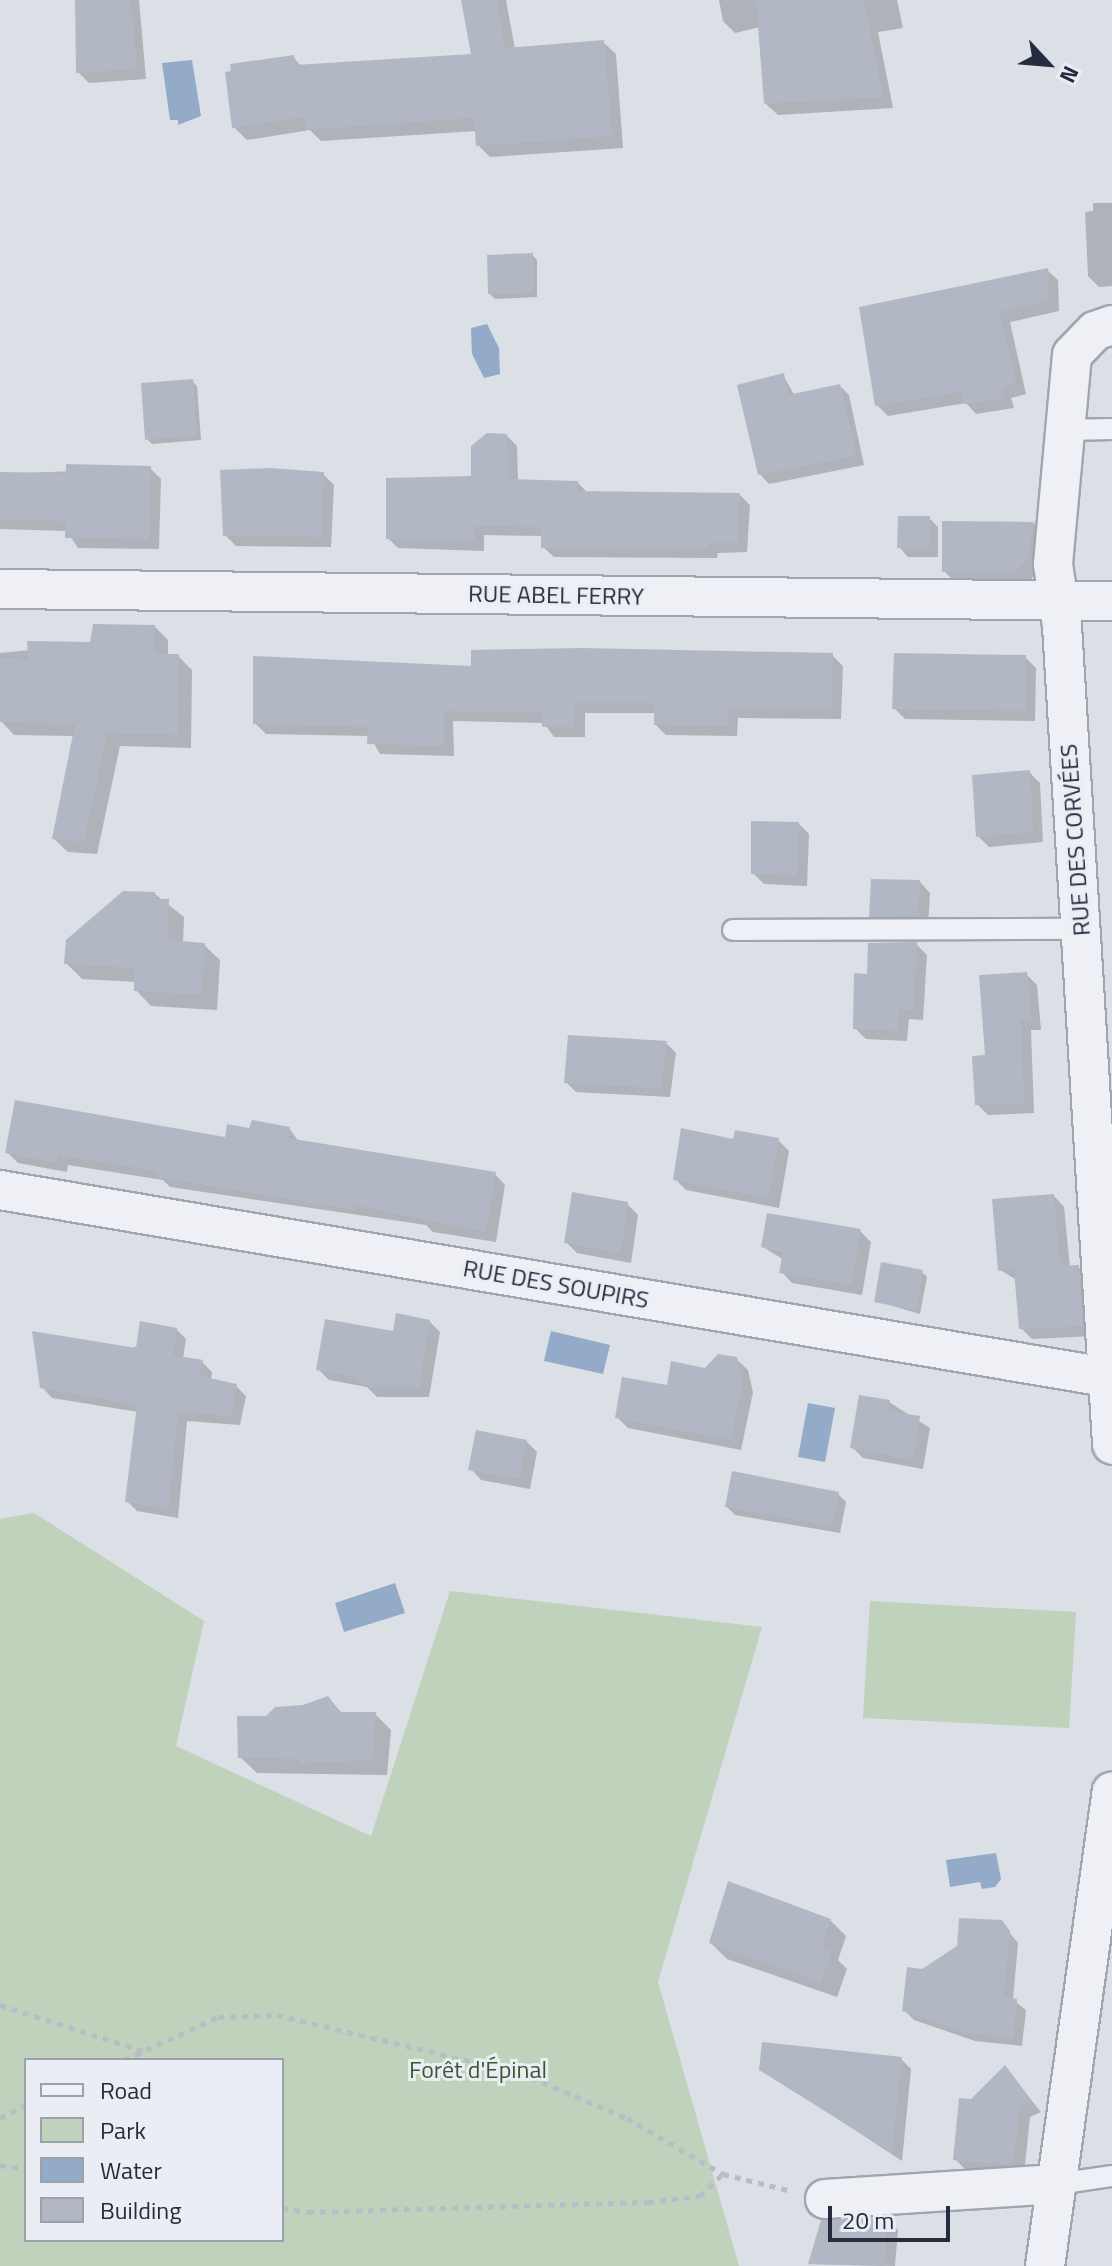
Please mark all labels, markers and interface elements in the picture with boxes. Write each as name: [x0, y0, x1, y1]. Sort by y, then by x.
north arrow: [1008, 24, 1088, 104]
text: N: [1051, 60, 1088, 89]
street label: RUE ABEL FERRY: [468, 579, 644, 611]
street label: RUE DES CORVÉES: [1054, 743, 1096, 937]
street label: RUE DES SOUPIRS: [461, 1253, 651, 1315]
park label: Forêt d'Épinal: [409, 2056, 547, 2084]
legend: [24, 2058, 284, 2242]
text: Road: [100, 2072, 152, 2108]
text: Park: [100, 2112, 146, 2148]
text: Water: [100, 2152, 162, 2188]
scale bar: [832, 2190, 954, 2240]
text: Building: [100, 2192, 182, 2228]
text: 20 m: [842, 2202, 894, 2238]

